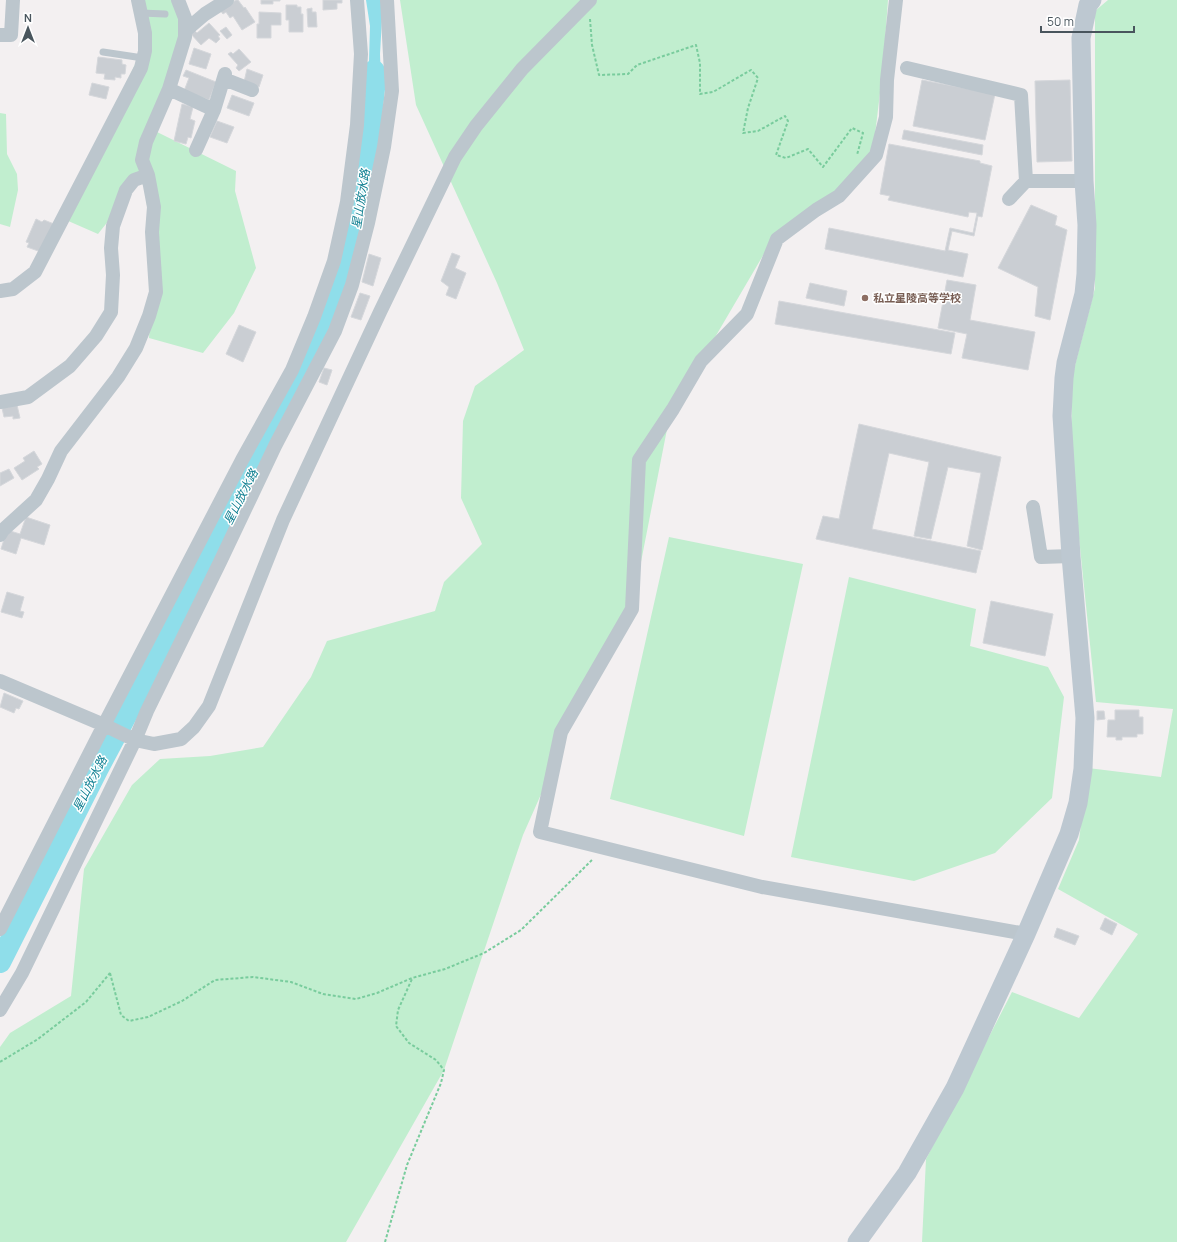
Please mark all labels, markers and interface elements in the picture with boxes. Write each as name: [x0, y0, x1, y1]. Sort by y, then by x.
north arrow: [8, 8, 48, 48]
scale bar: [1041, 8, 1134, 34]
text: N: [24, 10, 32, 25]
text: 50 m: [1047, 13, 1074, 30]
water label: 星山放水路: [347, 167, 374, 230]
place label: 私立星陵高等学校: [873, 290, 961, 305]
marker: 私立星陵高等学校: [860, 293, 870, 303]
water label: 星山放水路: [219, 465, 262, 527]
water label: 星山放水路: [68, 752, 111, 814]

